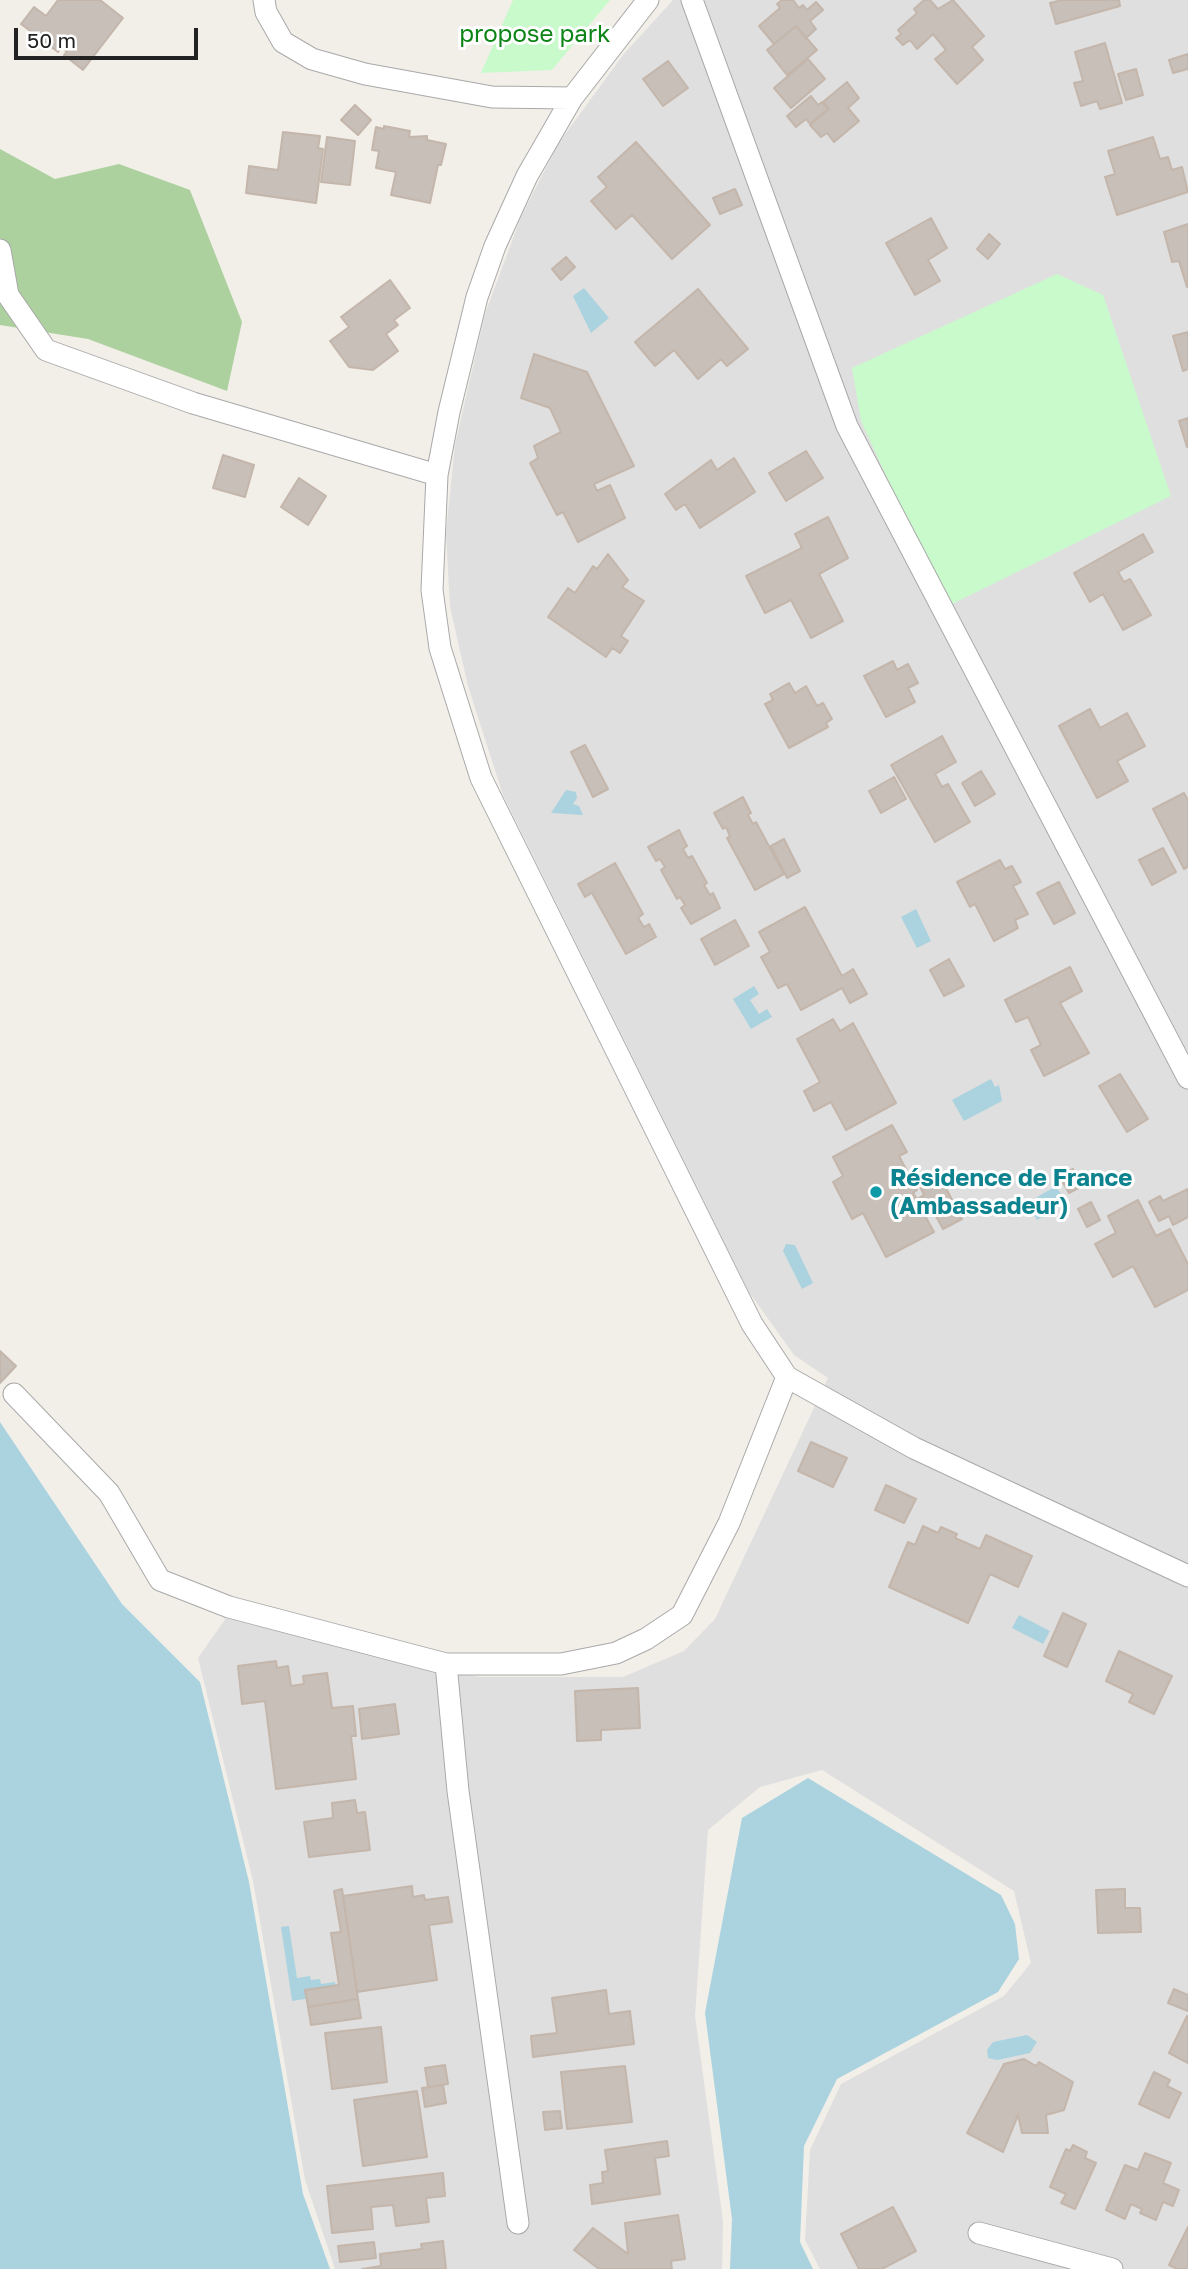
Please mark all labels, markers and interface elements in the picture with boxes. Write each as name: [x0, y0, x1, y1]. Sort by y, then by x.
scale bar: [18, 14, 201, 58]
park label: propose park: [459, 20, 611, 48]
text: 50 m: [27, 27, 76, 53]
place label: Résidence de France (Ambassadeur): [890, 1164, 1132, 1220]
marker: Résidence de France (Ambassadeur): [868, 1184, 884, 1200]

